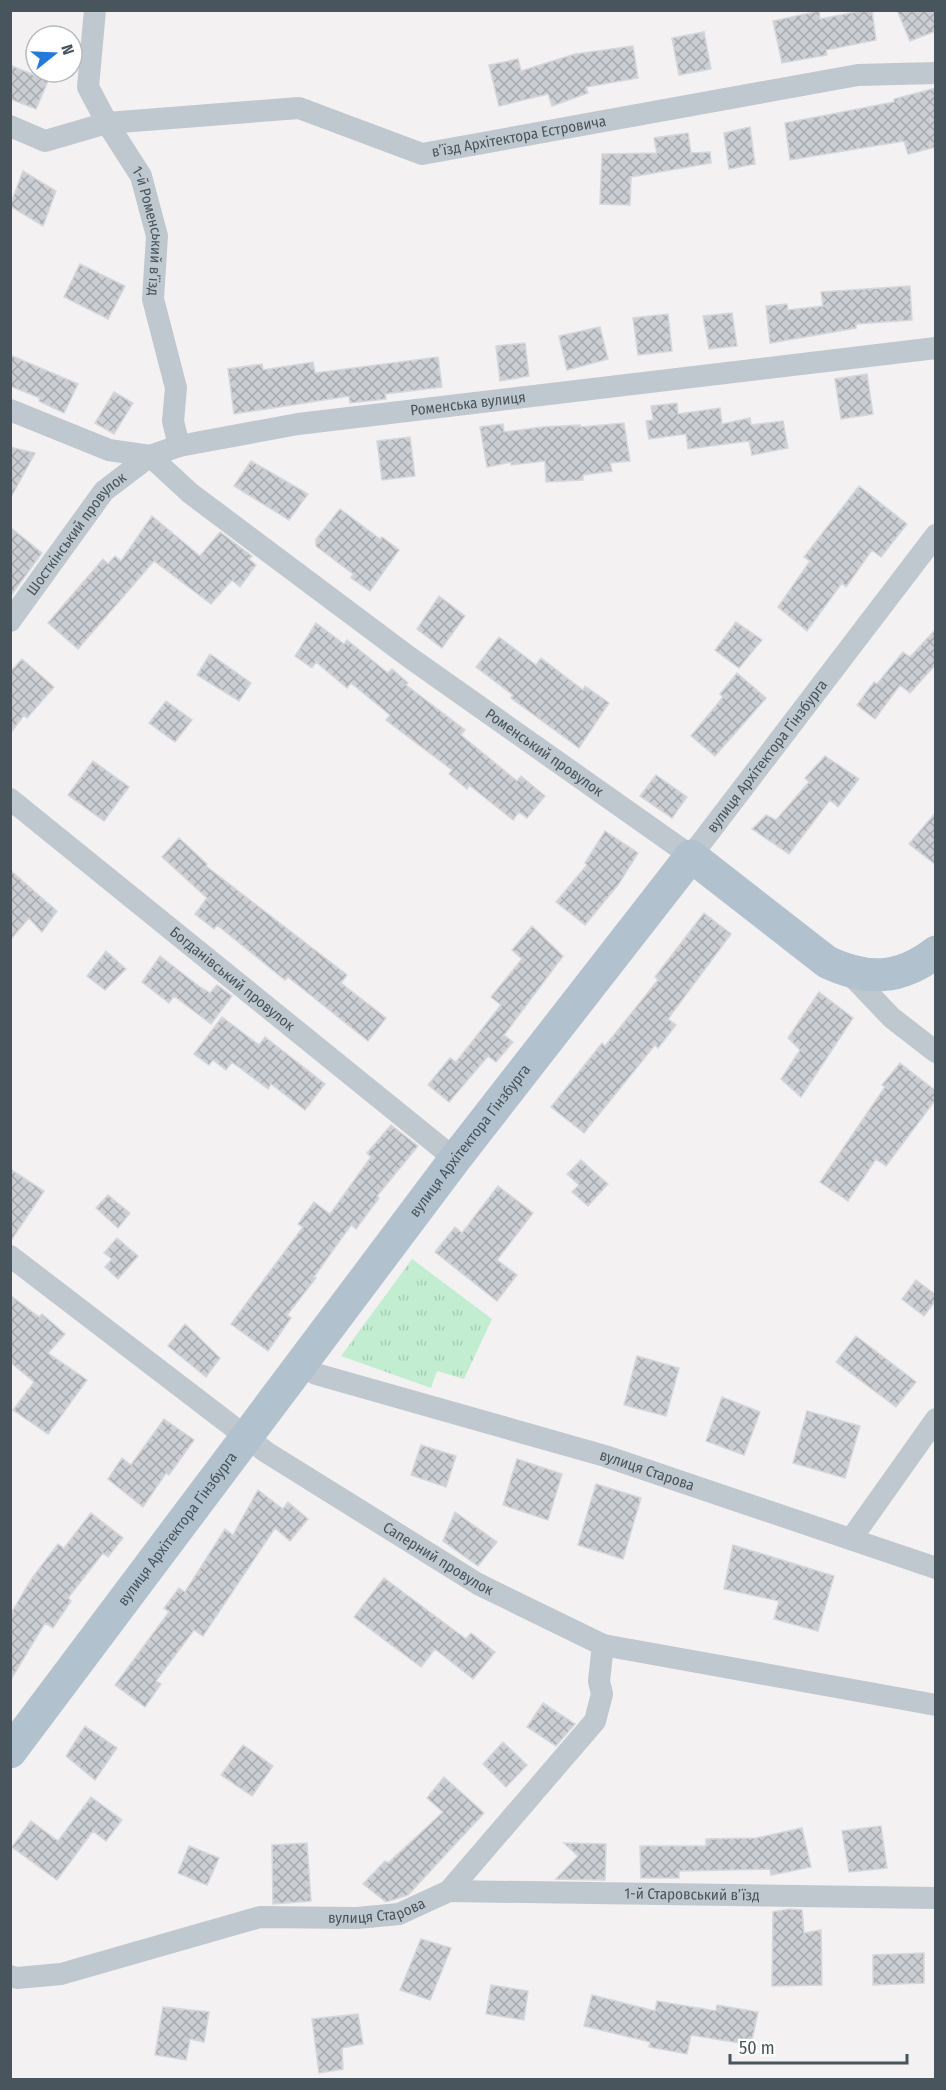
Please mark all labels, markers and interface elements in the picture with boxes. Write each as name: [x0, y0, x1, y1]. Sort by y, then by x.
north arrow: [24, 24, 84, 84]
text: N: [57, 42, 78, 57]
street label: в’їзд Архітектора Естровича: [430, 112, 607, 161]
street label: 1-й Роменський в’їзд: [128, 163, 166, 296]
street label: Роменська вулиця: [409, 388, 527, 420]
street label: Шосткінський провулок: [23, 468, 130, 599]
street label: вулиця Архітектора Гінзбурга: [703, 676, 831, 836]
street label: Роменський провулок: [482, 705, 607, 800]
street label: Богданівський провулок: [166, 923, 298, 1035]
street label: вулиця Архітектора Гінзбурга: [406, 1061, 534, 1221]
street label: вулиця Старова: [598, 1446, 697, 1495]
street label: вулиця Архітектора Гінзбурга: [114, 1448, 241, 1609]
street label: Саперний провулок: [380, 1518, 496, 1599]
street label: 1-й Старовський в’їзд: [624, 1885, 760, 1904]
street label: вулиця Старова: [328, 1894, 428, 1927]
scale bar: [730, 2027, 907, 2065]
text: 50 m: [739, 2037, 775, 2059]

